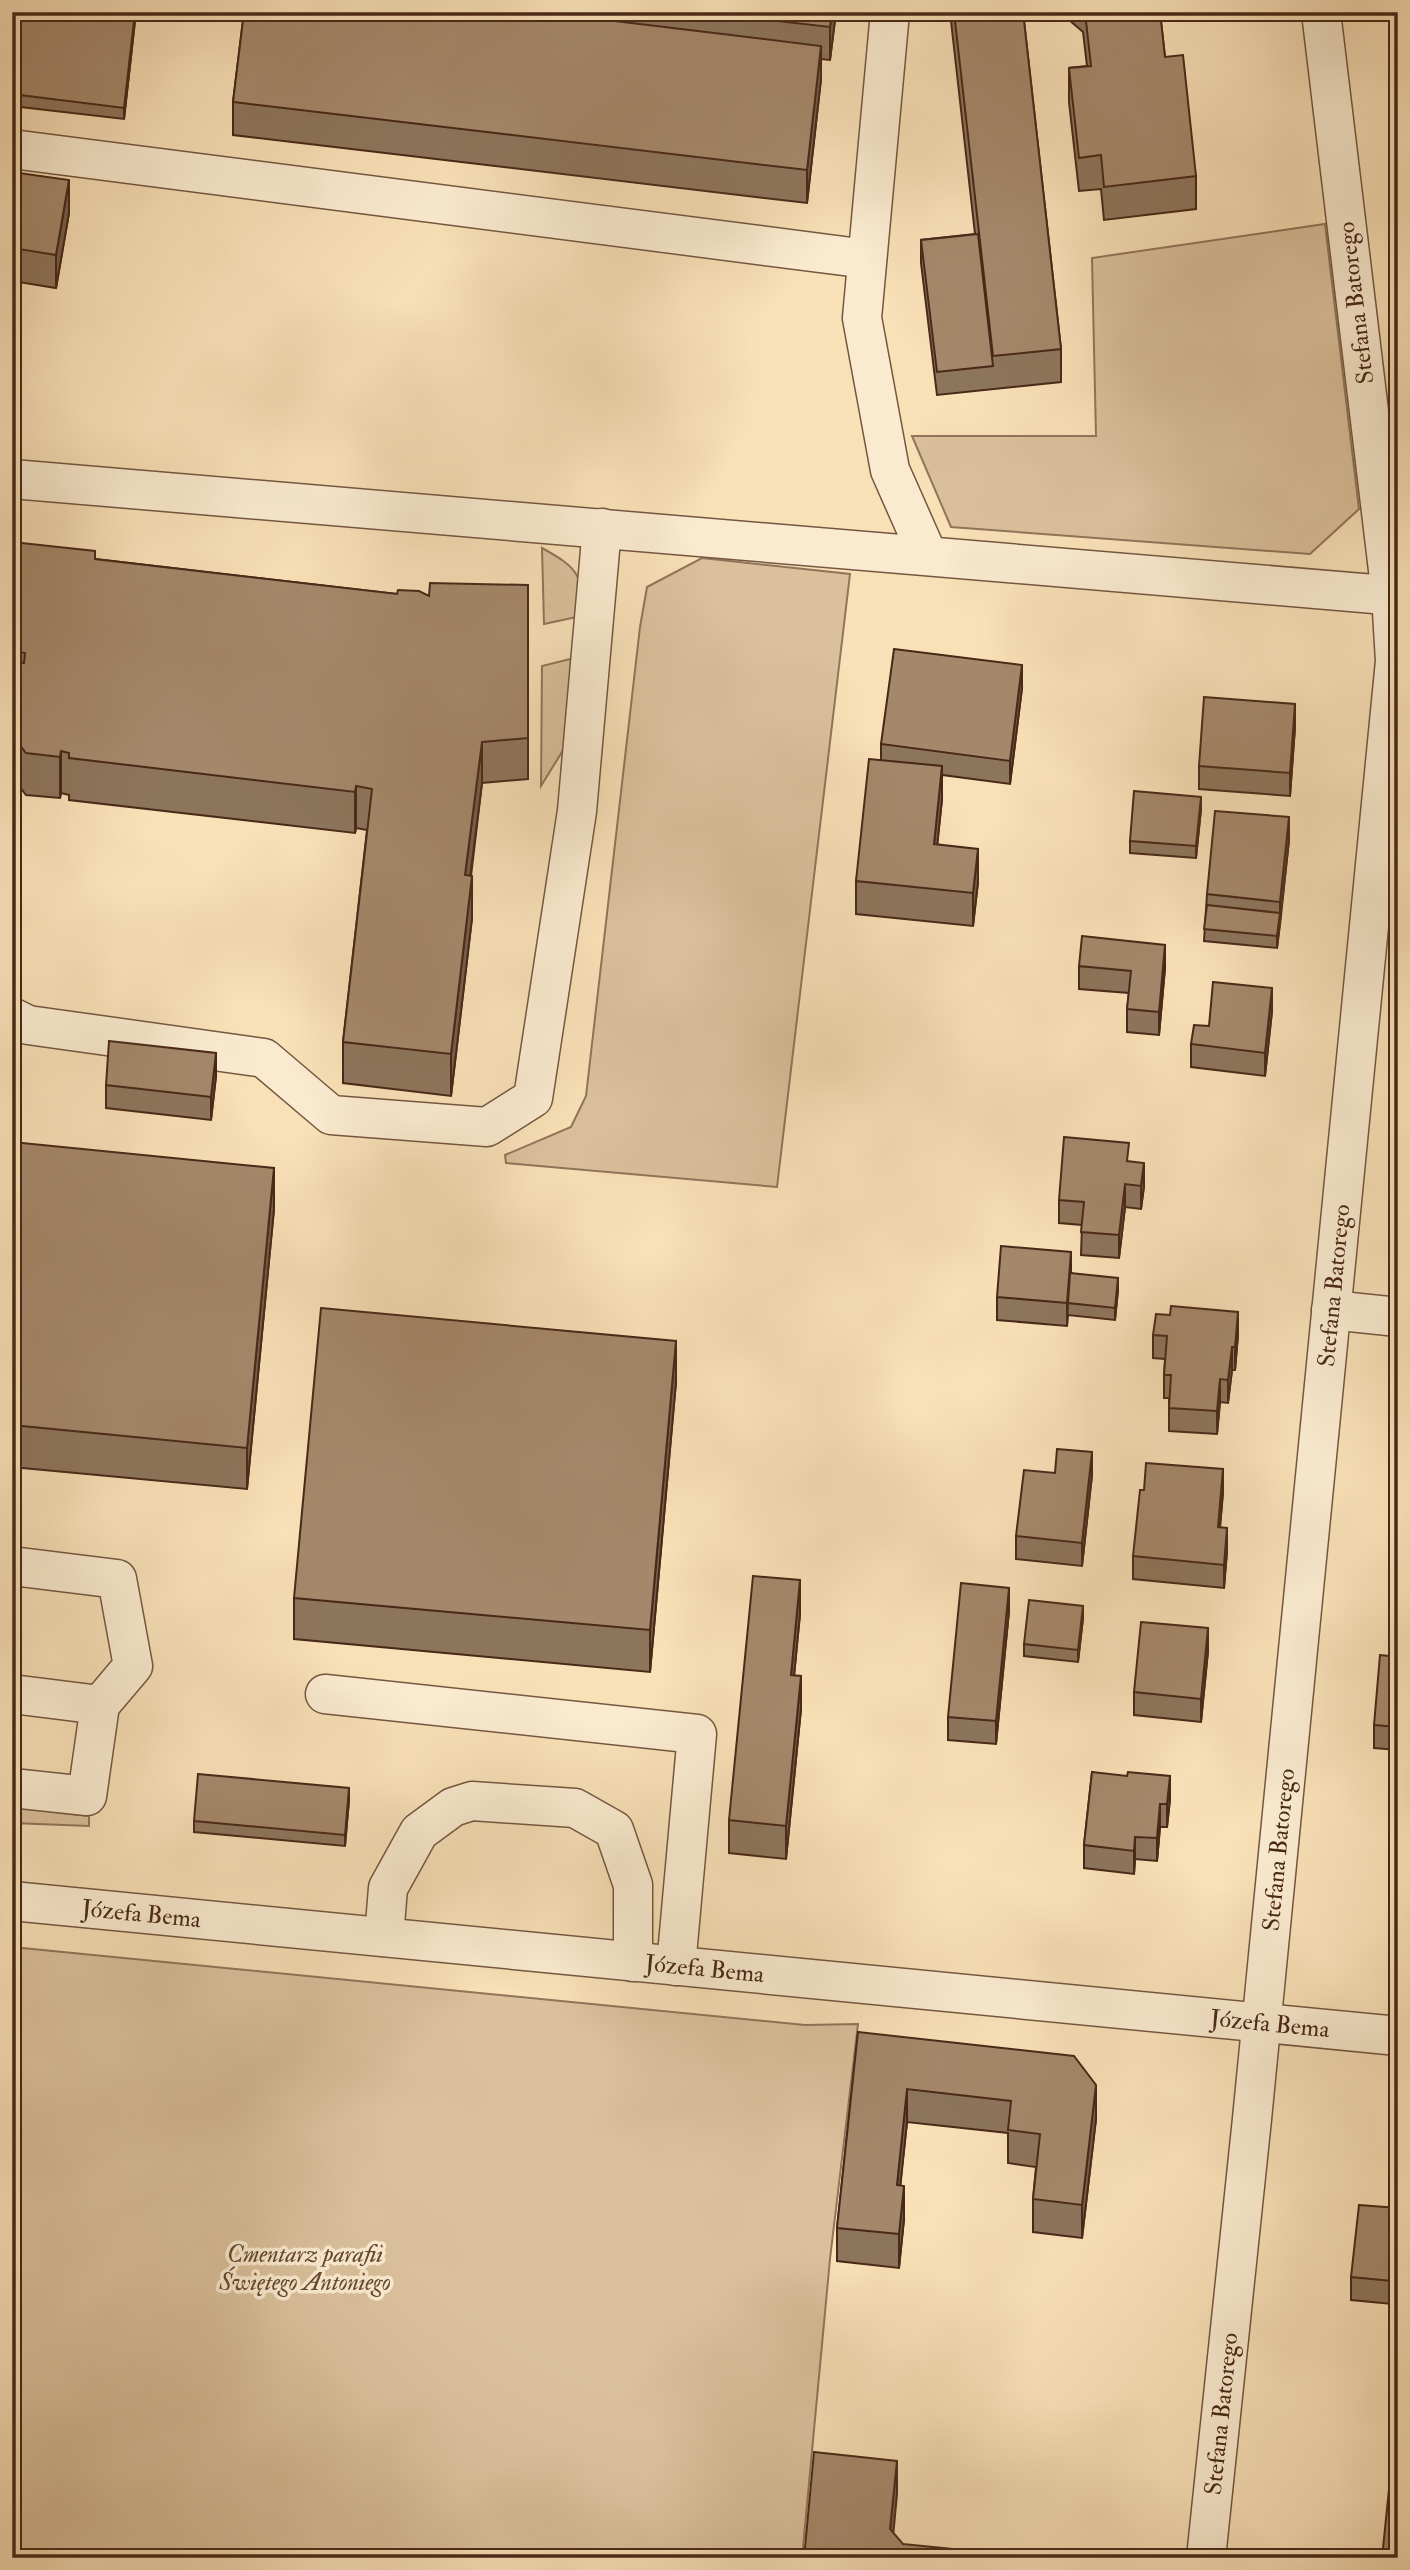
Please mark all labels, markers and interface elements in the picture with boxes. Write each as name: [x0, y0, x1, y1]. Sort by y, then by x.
street label: Stefana Batorego: [1331, 220, 1381, 386]
street label: Stefana Batorego: [1310, 1203, 1357, 1368]
street label: Stefana Batorego: [1255, 1767, 1302, 1932]
street label: Józefa Bema: [79, 1892, 203, 1935]
street label: Józefa Bema: [643, 1947, 767, 1990]
street label: Józefa Bema: [1208, 2002, 1332, 2045]
park label: Cmentarz parafii Świętego Antoniego: [218, 2239, 391, 2298]
street label: Stefana Batorego: [1197, 2331, 1245, 2497]

